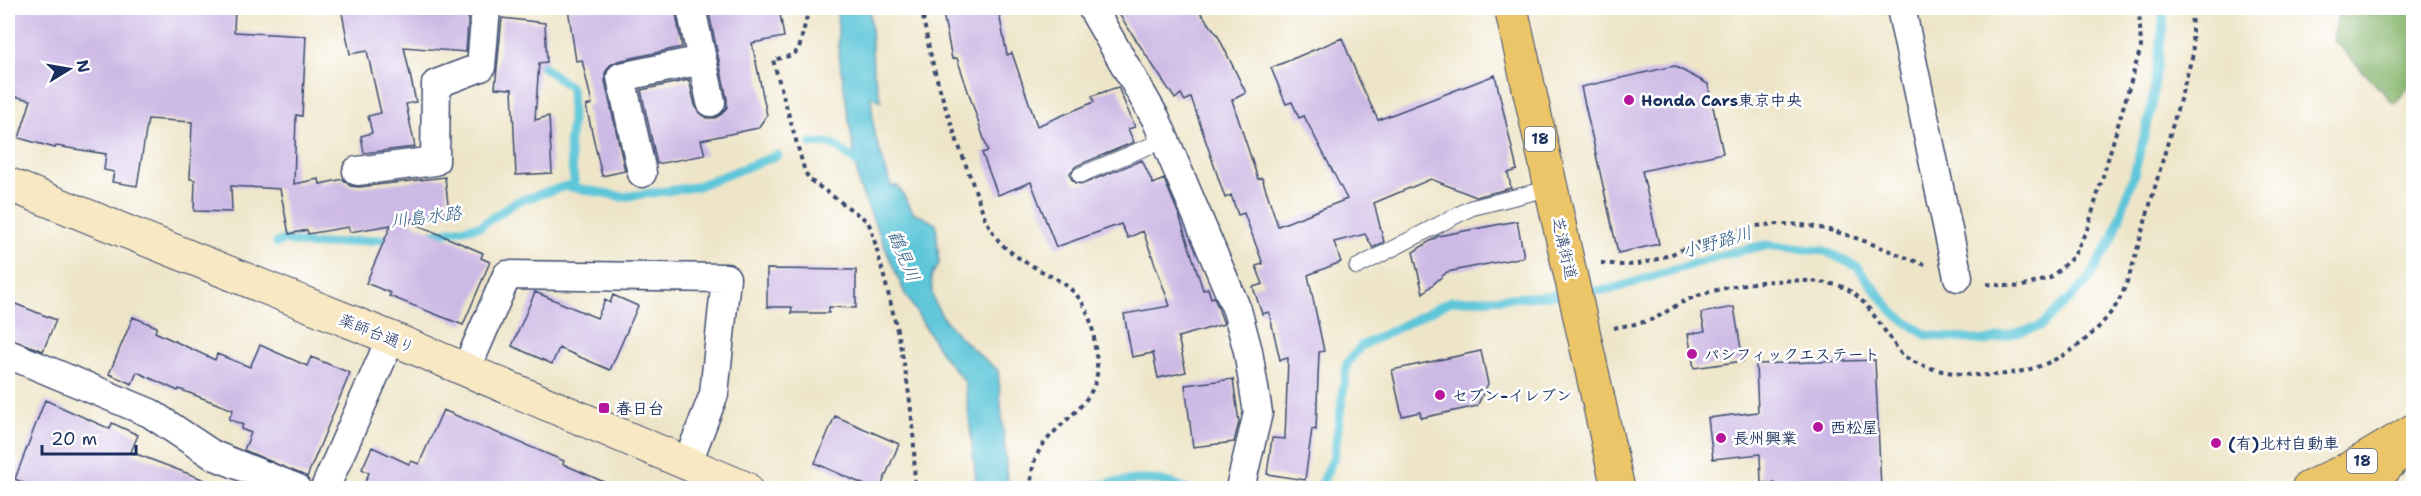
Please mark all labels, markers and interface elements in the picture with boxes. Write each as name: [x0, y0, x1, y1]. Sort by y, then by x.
north arrow: [39, 39, 99, 99]
text: N: [72, 58, 95, 74]
place label: Honda Cars東京中央: [1641, 90, 1802, 111]
marker: Honda Cars東京中央: [1622, 93, 1636, 107]
road number: 18: [1525, 127, 1555, 151]
water label: 川島水路: [389, 201, 464, 233]
street label: 芝溝街道: [1547, 215, 1582, 282]
water label: 小野路川: [1679, 221, 1755, 263]
water label: 鶴見川: [882, 226, 926, 286]
street label: 薬師台通り: [336, 309, 418, 358]
place label: パシフィックエステート: [1704, 344, 1880, 365]
marker: パシフィックエステート: [1685, 347, 1699, 361]
place label: セブン-イレブン: [1452, 385, 1572, 406]
marker: セブン-イレブン: [1433, 388, 1447, 402]
place label: 春日台: [616, 398, 664, 419]
marker: 春日台: [597, 401, 611, 415]
place label: 西松屋: [1830, 417, 1878, 438]
scale bar: [42, 418, 136, 456]
marker: 西松屋: [1811, 420, 1825, 434]
text: 20 m: [51, 427, 97, 451]
place label: 長州興業: [1733, 428, 1797, 449]
marker: 長州興業: [1714, 431, 1728, 445]
place label: (有)北村自動車: [2228, 433, 2339, 454]
marker: (有)北村自動車: [2209, 436, 2223, 450]
road number: 18: [2347, 449, 2377, 473]

